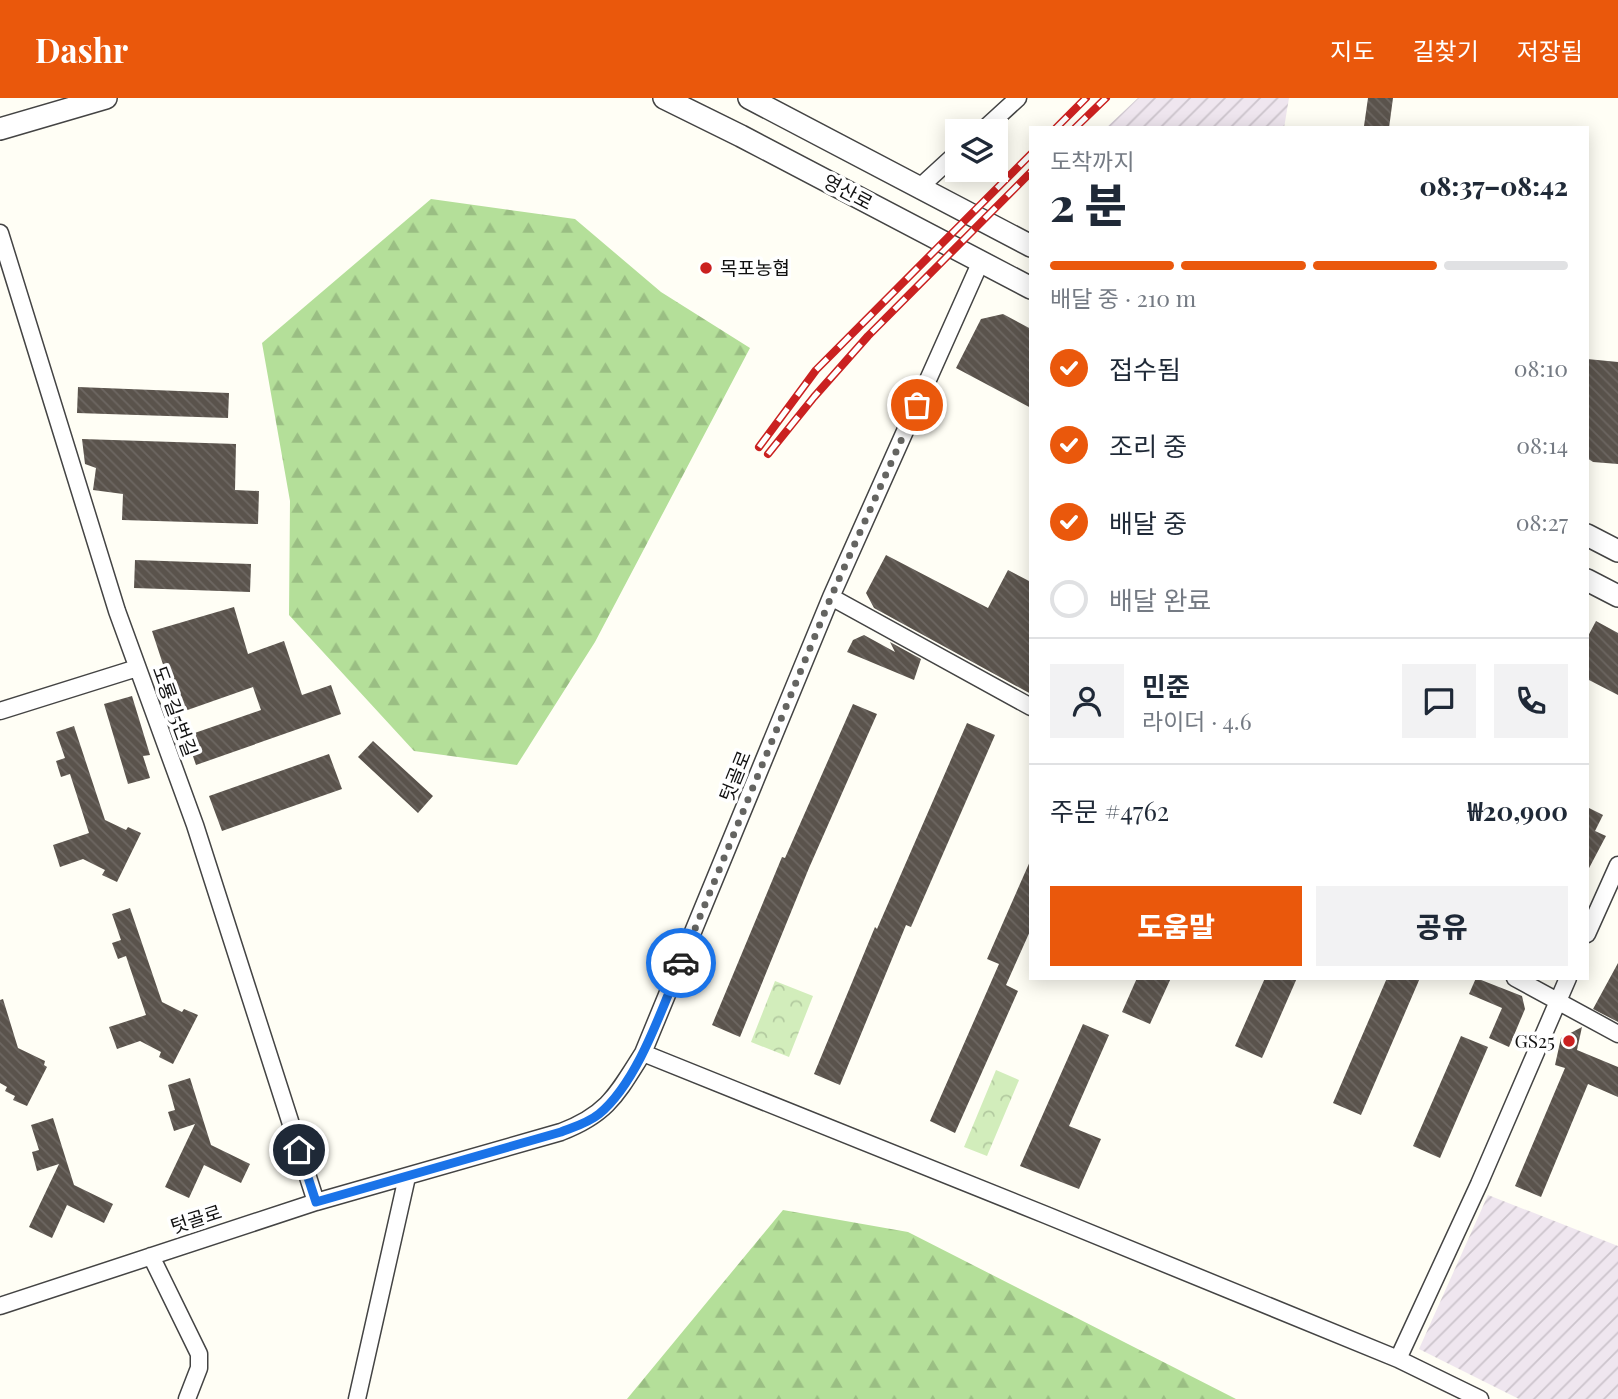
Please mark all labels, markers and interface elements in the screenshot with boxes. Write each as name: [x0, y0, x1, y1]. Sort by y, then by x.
text: Dashr: [35, 27, 128, 71]
text: 지도: [1330, 34, 1375, 66]
text: 길찾기: [1413, 34, 1479, 66]
text: 저장됨: [1517, 34, 1583, 66]
map controls: [945, 119, 1008, 182]
button: layers: [945, 119, 1008, 182]
text: 도착까지: [1050, 145, 1135, 176]
street label: 영산로: [819, 167, 878, 215]
text: 08:37–08:42: [1419, 168, 1568, 203]
text: 2 분: [1050, 172, 1127, 234]
place label: 목포농협: [720, 254, 790, 280]
marker: 목포농협: [698, 260, 714, 276]
text: 배달 중 · 210 m: [1050, 282, 1196, 313]
icon: check: [1050, 349, 1088, 387]
text: 접수됨: [1109, 351, 1181, 386]
text: 08:10: [1514, 352, 1568, 383]
pin: [887, 375, 947, 435]
icon: bag: [898, 386, 936, 424]
icon: check: [1050, 426, 1088, 464]
text: 조리 중: [1109, 428, 1187, 463]
text: 08:14: [1516, 429, 1568, 460]
icon: check: [1050, 503, 1088, 541]
text: 배달 중: [1109, 505, 1187, 540]
text: 08:27: [1516, 506, 1568, 537]
text: 배달 완료: [1109, 582, 1211, 617]
street label: 도룡길5번길: [147, 661, 204, 760]
button: person: [1050, 664, 1124, 738]
button: chat: [1402, 664, 1476, 738]
button: phone: [1494, 664, 1568, 738]
text: 민준: [1142, 668, 1190, 703]
text: 라이더 · 4.6: [1142, 705, 1252, 736]
street label: 텃골로: [712, 746, 756, 805]
text: 주문 #4762: [1050, 793, 1169, 828]
text: ₩20,900: [1468, 793, 1568, 828]
button: 도움말: [1050, 886, 1302, 966]
button: 공유: [1316, 886, 1568, 966]
courier: [646, 928, 716, 998]
icon: car: [662, 944, 700, 982]
place label: GS25: [1514, 1027, 1555, 1053]
marker: GS25: [1561, 1033, 1577, 1049]
pin: [269, 1120, 329, 1180]
icon: home: [280, 1131, 318, 1169]
street label: 텃골로: [167, 1198, 225, 1239]

